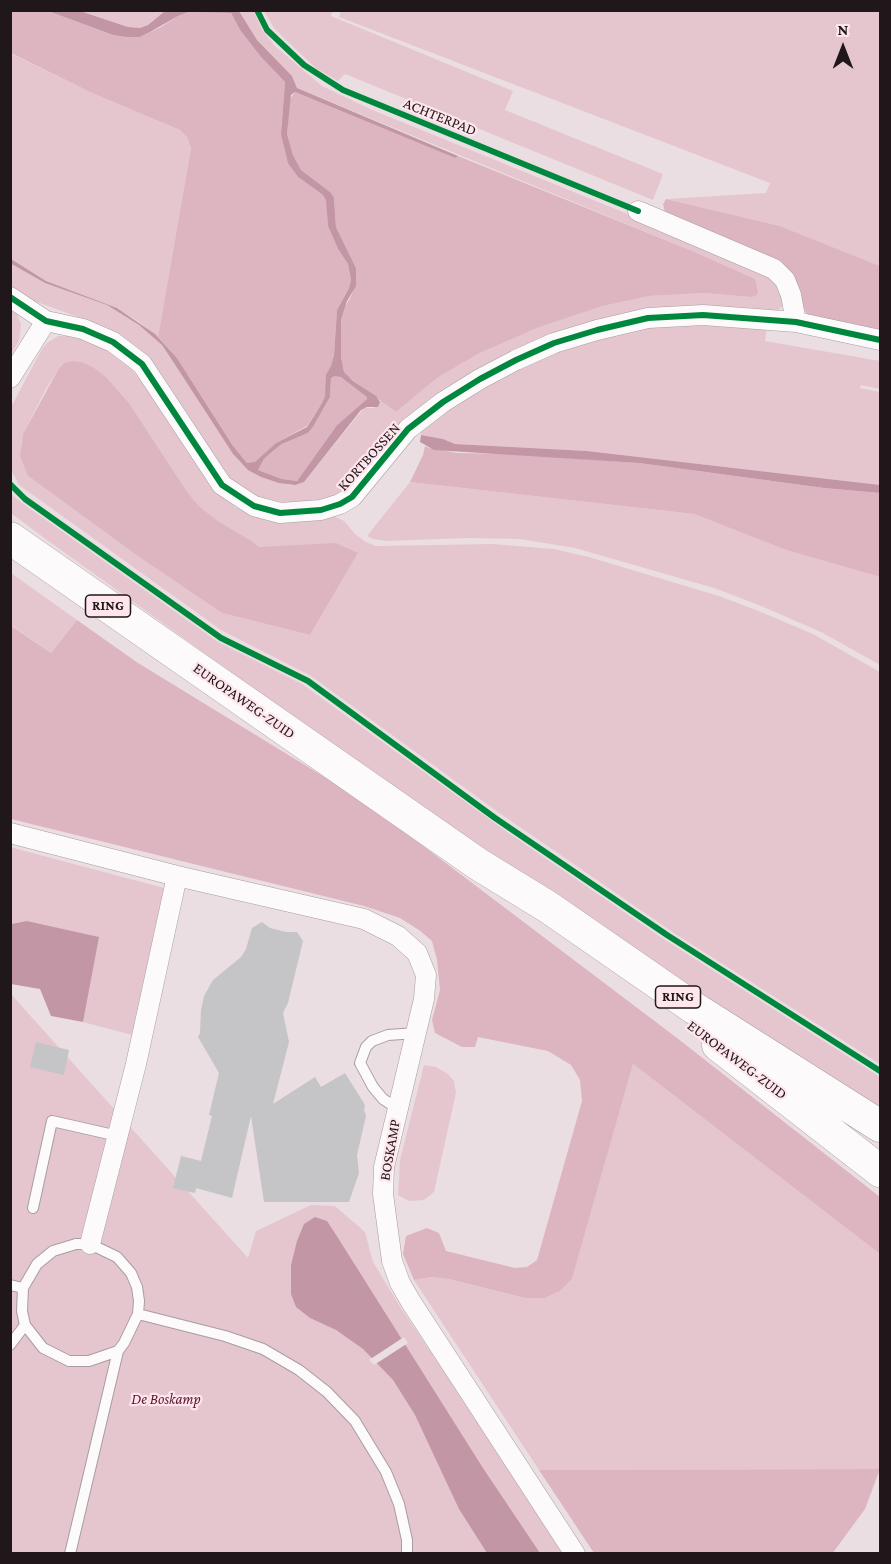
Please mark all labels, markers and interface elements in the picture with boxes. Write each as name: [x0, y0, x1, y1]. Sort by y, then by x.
north arrow: [813, 18, 873, 78]
text: N: [838, 21, 848, 38]
street label: ACHTERPAD: [401, 94, 479, 140]
street label: KORTBOSSEN: [334, 419, 404, 495]
road number: RING: [86, 595, 130, 617]
street label: EUROPAWEG-ZUID: [190, 659, 298, 743]
road number: RING: [656, 986, 700, 1008]
street label: EUROPAWEG-ZUID: [684, 1017, 790, 1103]
street label: BOSKAMP: [376, 1118, 404, 1182]
park label: De Boskamp: [131, 1390, 201, 1408]

